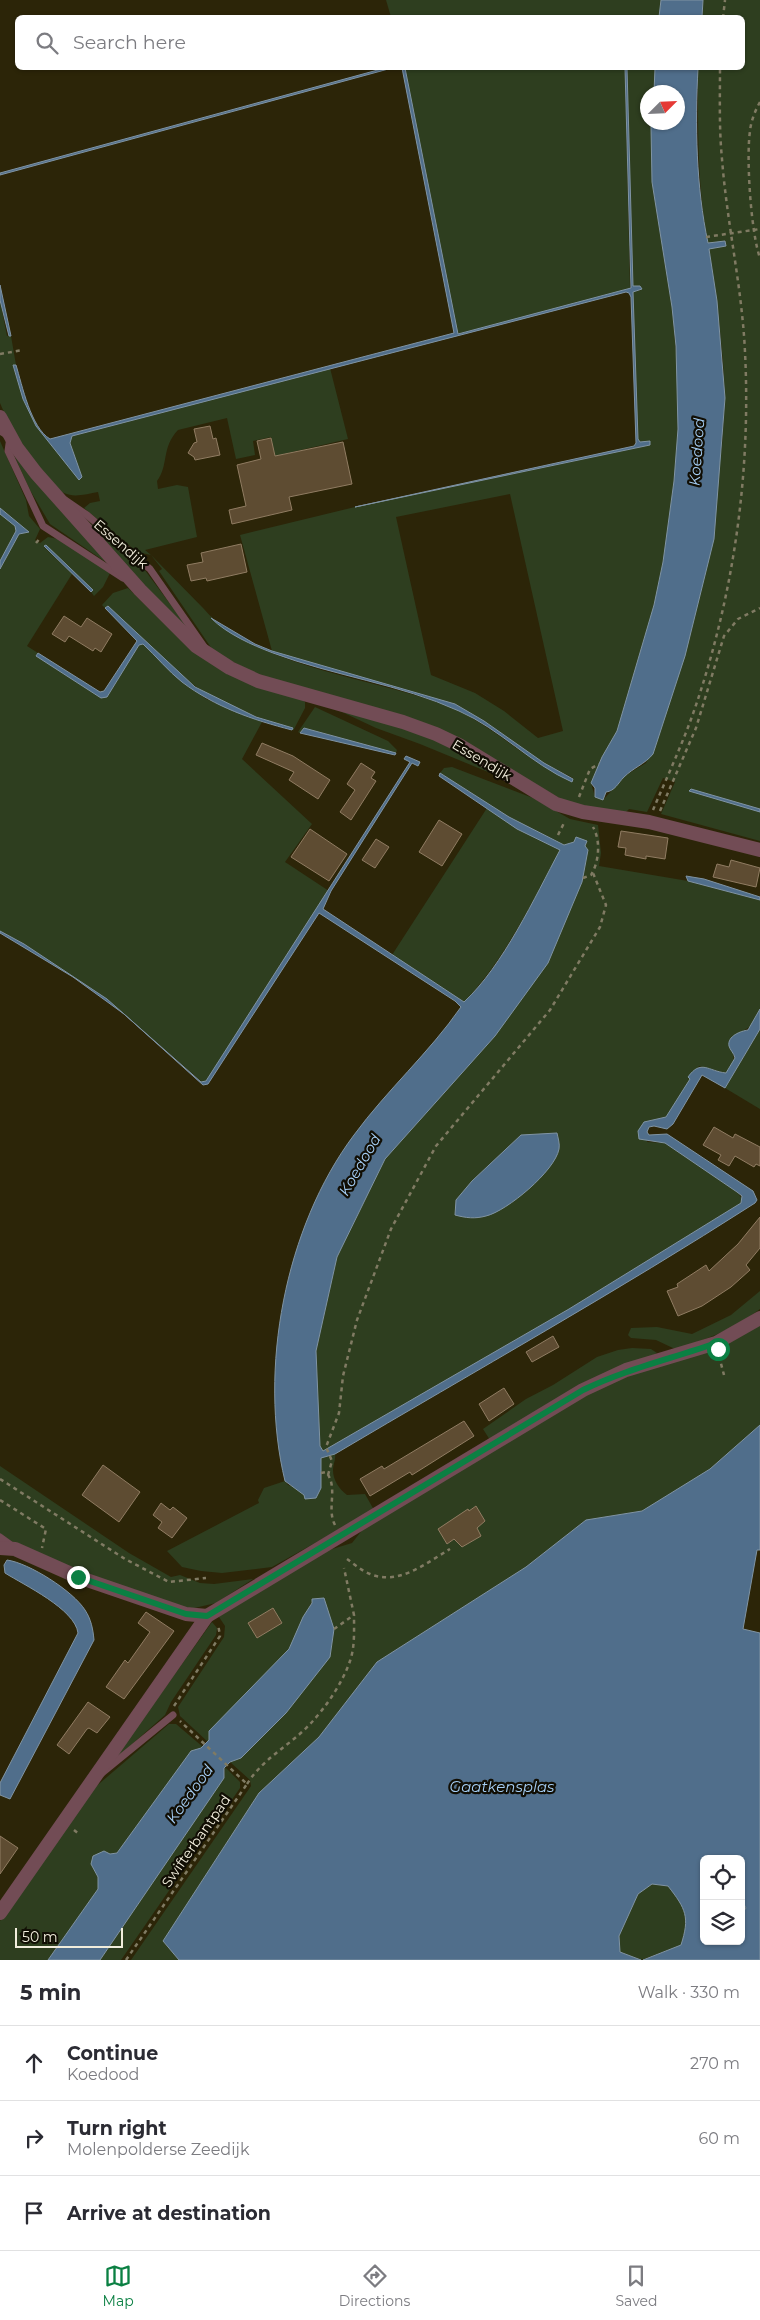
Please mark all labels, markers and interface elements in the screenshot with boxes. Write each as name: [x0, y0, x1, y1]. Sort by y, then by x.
search box: [15, 15, 745, 70]
icon: search: [33, 29, 61, 57]
text: Search here: [73, 31, 186, 54]
north arrow: [640, 85, 685, 130]
water label: Koedood: [685, 417, 708, 487]
street label: Essendijk: [90, 515, 152, 573]
street label: Essendijk: [449, 735, 516, 785]
water label: Koedood: [334, 1130, 385, 1199]
route start: [707, 1338, 730, 1361]
route end: [67, 1566, 90, 1589]
water label: Koedood: [162, 1760, 218, 1827]
water label: Gaatkensplas: [450, 1777, 555, 1796]
street label: Swifterbantpad: [157, 1791, 235, 1891]
map controls: [700, 1855, 745, 1945]
button: locate: [700, 1855, 745, 1900]
button: layers: [700, 1900, 745, 1945]
scale bar: [15, 1925, 122, 1948]
text: 50 m: [22, 1928, 58, 1946]
text: 5 min: [20, 1980, 81, 2005]
text: Walk · 330 m: [638, 1983, 740, 2002]
text: Continue: [67, 2042, 158, 2065]
icon: ahead: [20, 2049, 48, 2077]
text: 270 m: [690, 2054, 740, 2073]
text: Koedood: [67, 2065, 139, 2084]
text: Turn right: [67, 2117, 167, 2140]
icon: right: [20, 2124, 48, 2152]
text: 60 m: [698, 2129, 740, 2148]
text: Molenpolderse Zeedijk: [67, 2140, 249, 2159]
icon: arrive: [20, 2199, 48, 2227]
text: Arrive at destination: [67, 2202, 271, 2225]
tab: Map: [103, 2262, 134, 2310]
tab: Directions: [339, 2262, 410, 2310]
tab: Saved: [615, 2262, 657, 2310]

